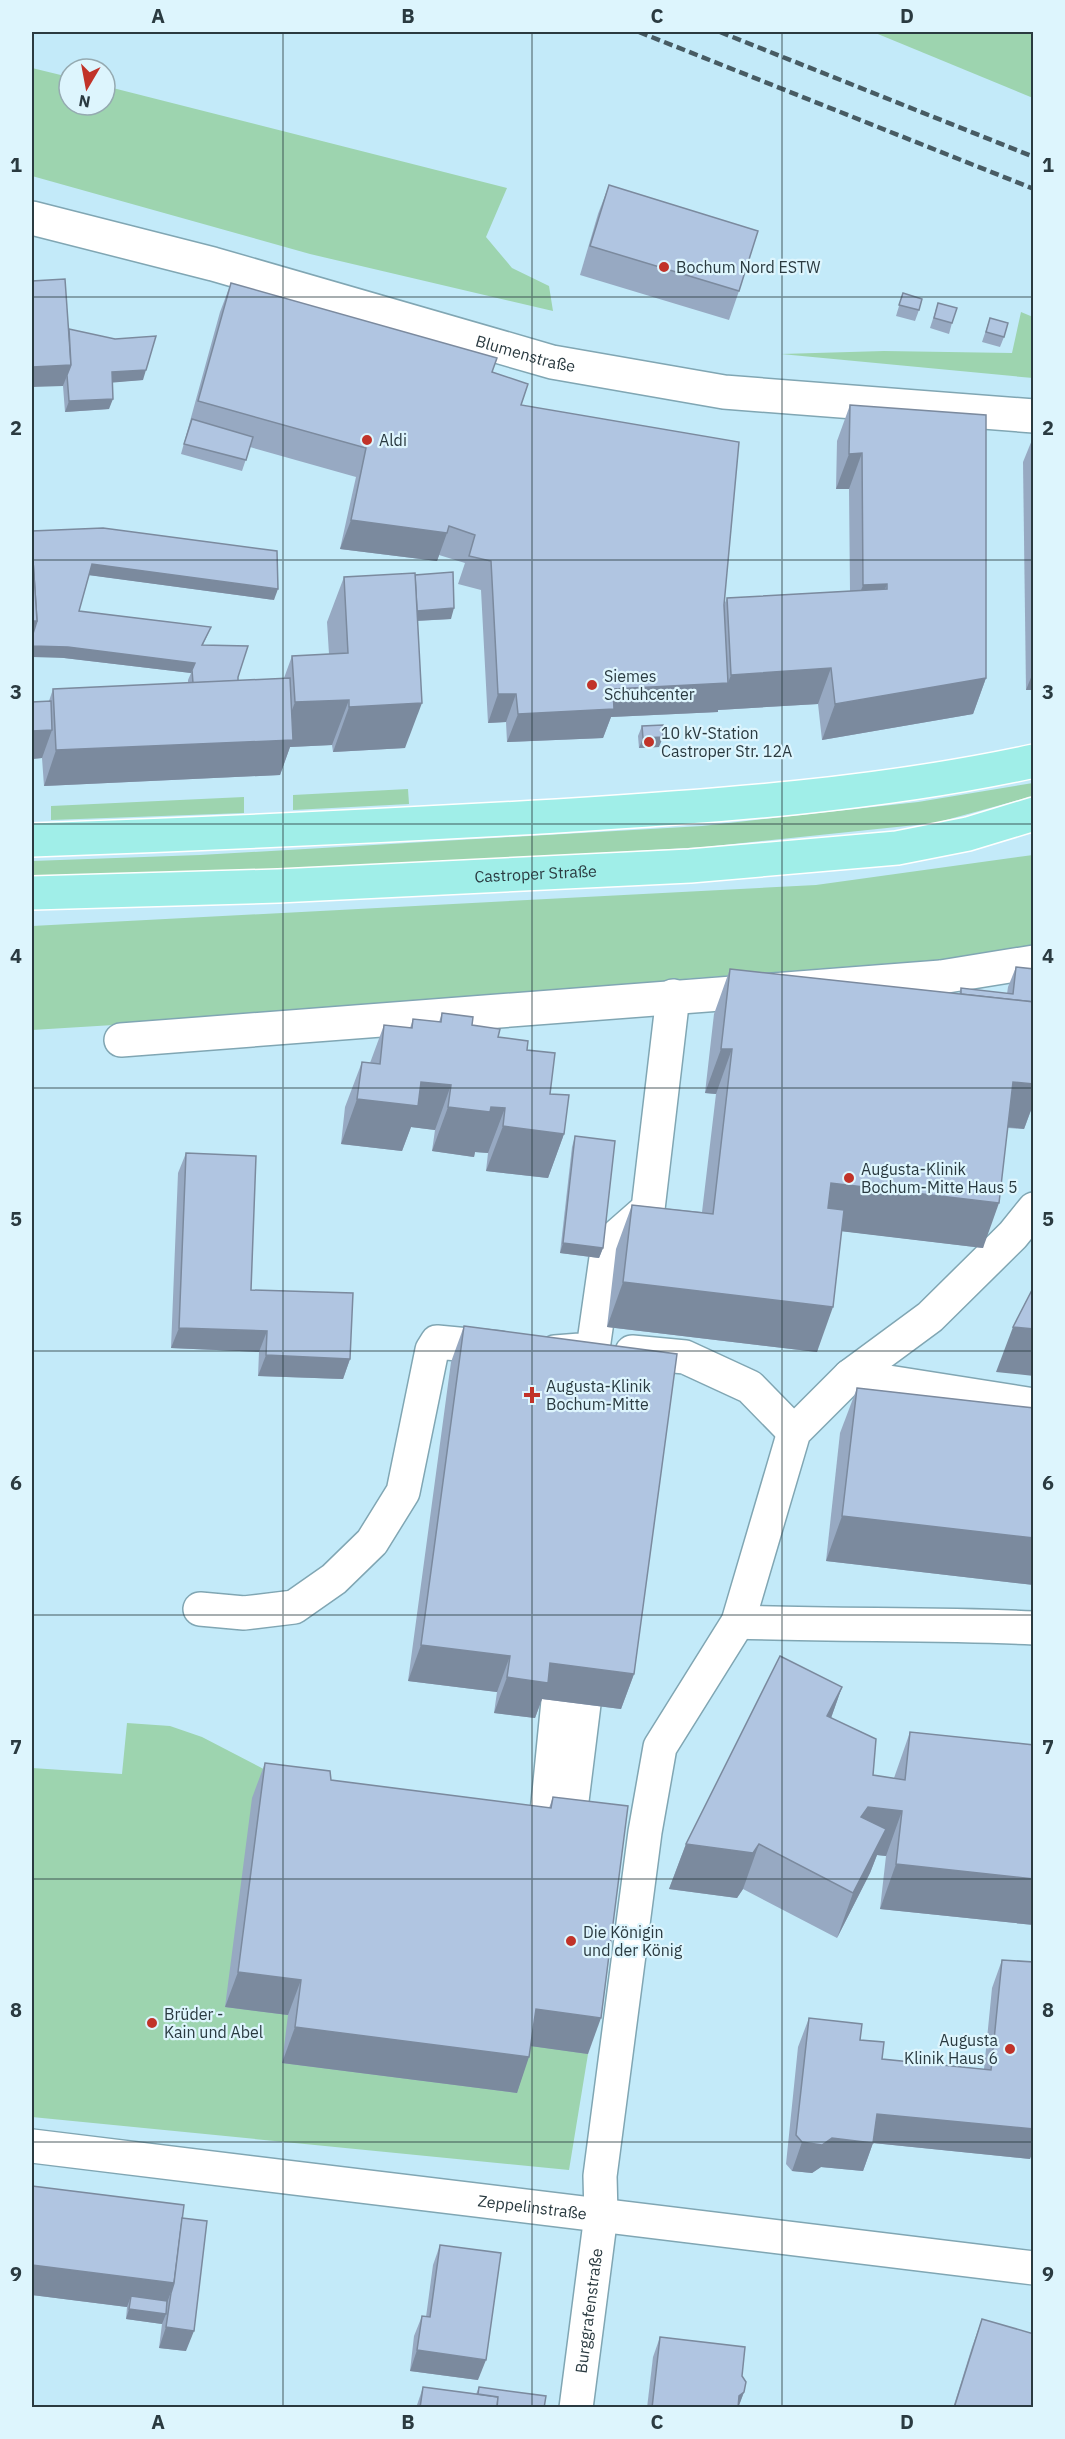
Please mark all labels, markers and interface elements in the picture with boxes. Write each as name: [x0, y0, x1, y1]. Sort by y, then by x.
text: A: [151, 2, 165, 29]
text: B: [401, 2, 415, 29]
text: C: [650, 2, 664, 29]
text: D: [900, 2, 914, 29]
north arrow: [57, 57, 117, 117]
text: N: [77, 91, 92, 113]
text: 1: [10, 151, 22, 178]
text: 1: [1042, 151, 1054, 178]
place label: Bochum Nord ESTW: [676, 257, 821, 277]
marker: Bochum Nord ESTW: [657, 260, 671, 274]
street label: Blumenstraße: [473, 330, 577, 376]
text: 2: [10, 414, 22, 441]
text: 2: [1042, 414, 1054, 441]
place label: Aldi: [379, 430, 407, 450]
marker: Aldi: [360, 433, 374, 447]
place label: Siemes Schuhcenter: [604, 666, 695, 704]
text: 3: [10, 678, 22, 705]
marker: Siemes Schuhcenter: [585, 678, 599, 692]
text: 3: [1042, 678, 1054, 705]
place label: 10 kV-Station Castroper Str. 12A: [661, 723, 792, 761]
marker: 10 kV-Station Castroper Str. 12A: [642, 735, 656, 749]
street label: Castroper Straße: [474, 861, 598, 886]
text: 4: [10, 942, 22, 969]
text: 4: [1042, 942, 1054, 969]
place label: Augusta-Klinik Bochum-Mitte Haus 5: [861, 1159, 1018, 1197]
marker: Augusta-Klinik Bochum-Mitte Haus 5: [842, 1171, 856, 1185]
text: 5: [10, 1205, 22, 1232]
text: 5: [1042, 1205, 1054, 1232]
place label: Augusta-Klinik Bochum-Mitte: [546, 1376, 652, 1414]
marker: Augusta-Klinik Bochum-Mitte: [523, 1386, 541, 1404]
text: 6: [10, 1469, 22, 1496]
text: 6: [1042, 1469, 1054, 1496]
text: 7: [10, 1733, 22, 1760]
text: 7: [1042, 1733, 1054, 1760]
place label: Die Königin und der König: [583, 1922, 683, 1960]
marker: Die Königin und der König: [564, 1934, 578, 1948]
text: 8: [10, 1996, 22, 2023]
text: 8: [1042, 1996, 1054, 2023]
place label: Brüder - Kain und Abel: [164, 2004, 263, 2042]
marker: Brüder - Kain und Abel: [145, 2016, 159, 2030]
place label: Augusta Klinik Haus 6: [904, 2030, 998, 2068]
marker: Augusta Klinik Haus 6: [1003, 2042, 1017, 2056]
street label: Zeppelinstraße: [477, 2190, 588, 2223]
street label: Burggrafenstraße: [571, 2247, 607, 2375]
text: 9: [10, 2260, 22, 2287]
text: 9: [1042, 2260, 1054, 2287]
text: A: [151, 2408, 165, 2435]
text: B: [401, 2408, 415, 2435]
text: C: [650, 2408, 664, 2435]
text: D: [900, 2408, 914, 2435]

